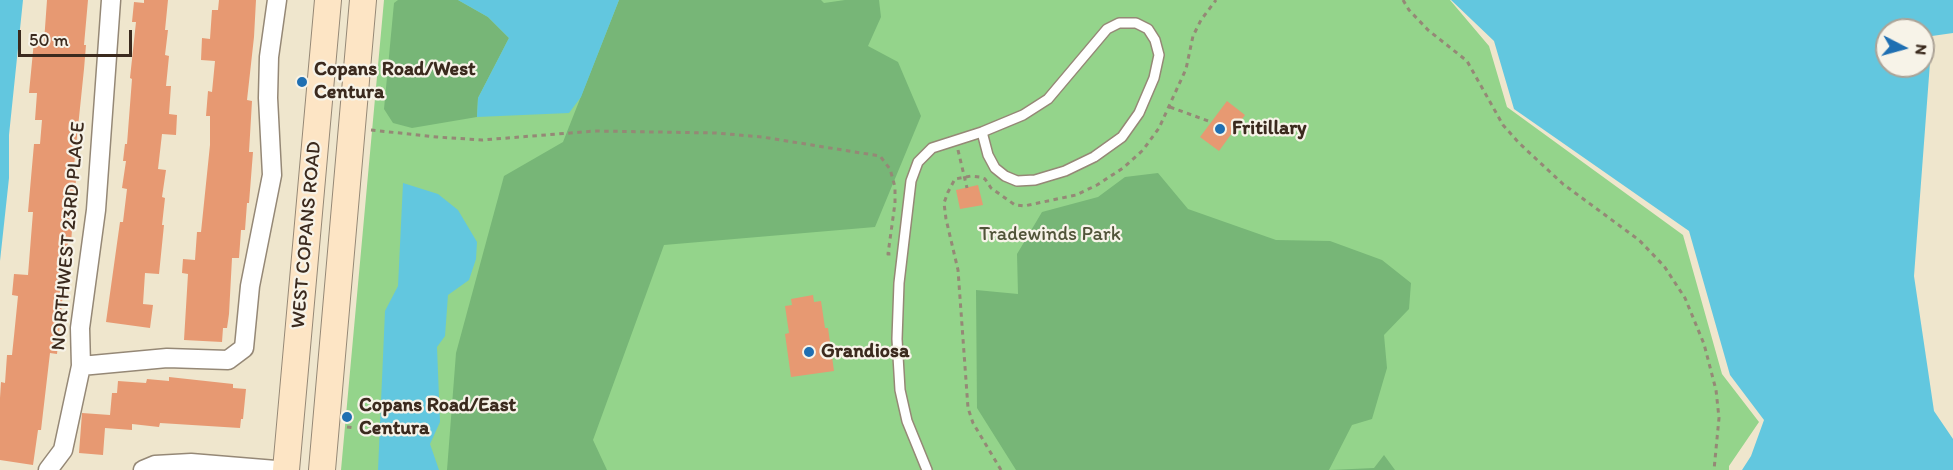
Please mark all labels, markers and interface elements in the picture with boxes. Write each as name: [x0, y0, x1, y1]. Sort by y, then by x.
scale bar: [21, 18, 135, 56]
north arrow: [1875, 18, 1935, 78]
text: 50 m: [29, 29, 69, 51]
text: N: [1911, 43, 1931, 56]
place label: Copans Road/West Centura: [314, 58, 476, 105]
marker: Copans Road/West Centura: [295, 75, 309, 89]
place label: Fritillary: [1232, 117, 1306, 141]
street label: NORTHWEST 23RD PLACE: [47, 121, 91, 351]
marker: Fritillary: [1213, 122, 1227, 136]
street label: WEST COPANS ROAD: [287, 140, 327, 330]
park label: Tradewinds Park: [979, 223, 1121, 247]
place label: Grandiosa: [821, 340, 909, 364]
marker: Grandiosa: [802, 345, 816, 359]
place label: Copans Road/East Centura: [359, 394, 516, 441]
marker: Copans Road/East Centura: [340, 410, 354, 424]

